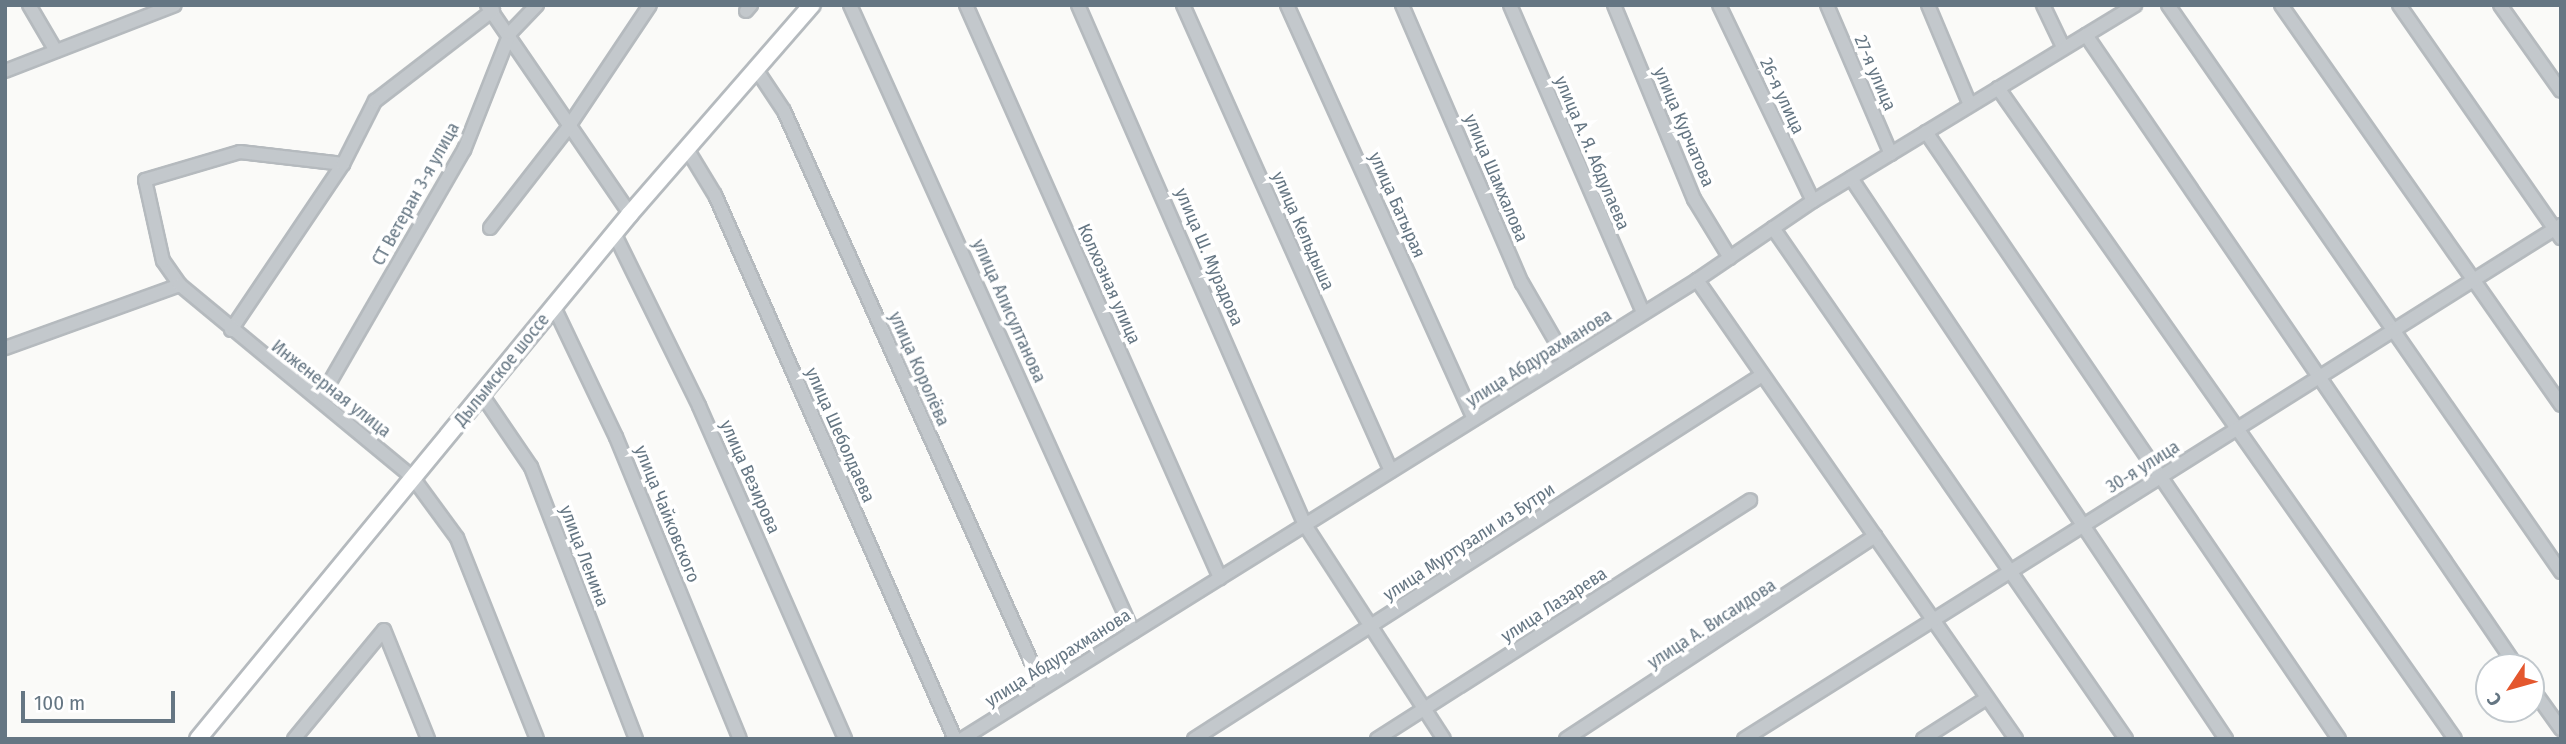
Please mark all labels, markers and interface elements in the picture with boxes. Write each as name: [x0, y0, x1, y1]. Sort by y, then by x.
street label: 27-я улица: [1849, 32, 1901, 114]
street label: 26-я улица: [1755, 54, 1809, 138]
street label: улица Курчатова: [1649, 64, 1719, 190]
street label: улица А. Я. Абдулаева: [1550, 73, 1634, 233]
street label: улица Шамхалова: [1459, 111, 1533, 245]
street label: СТ Ветеран 3-я улица: [368, 119, 464, 269]
street label: улица Батырая: [1364, 149, 1430, 261]
street label: улица Кельдыша: [1267, 168, 1339, 294]
street label: улица Ш. Мурадова: [1170, 185, 1248, 329]
street label: Колхозная улица: [1073, 221, 1145, 347]
street label: улица Алисултанова: [968, 236, 1050, 386]
street label: улица Абдурахманова: [1462, 304, 1616, 412]
street label: улица Королёва: [884, 308, 954, 430]
street label: Дылымское шоссе: [450, 309, 554, 431]
street label: Инженерная улица: [267, 336, 395, 442]
street label: улица Шеболдаева: [801, 364, 879, 506]
street label: улица Везирова: [715, 417, 785, 537]
street label: 30-я улица: [2102, 436, 2184, 498]
street label: улица Чайковского: [630, 442, 704, 586]
street label: улица Муртузали из Бутри: [1379, 478, 1559, 606]
street label: улица Ленина: [555, 502, 613, 610]
street label: улица Лазарева: [1497, 563, 1611, 647]
street label: улица А. Висаидова: [1644, 574, 1780, 674]
street label: улица Абдурахманова: [981, 604, 1135, 712]
north arrow: [2475, 653, 2545, 723]
scale bar: [24, 678, 178, 722]
text: С: [2482, 689, 2506, 710]
text: 100 m: [34, 690, 85, 716]

